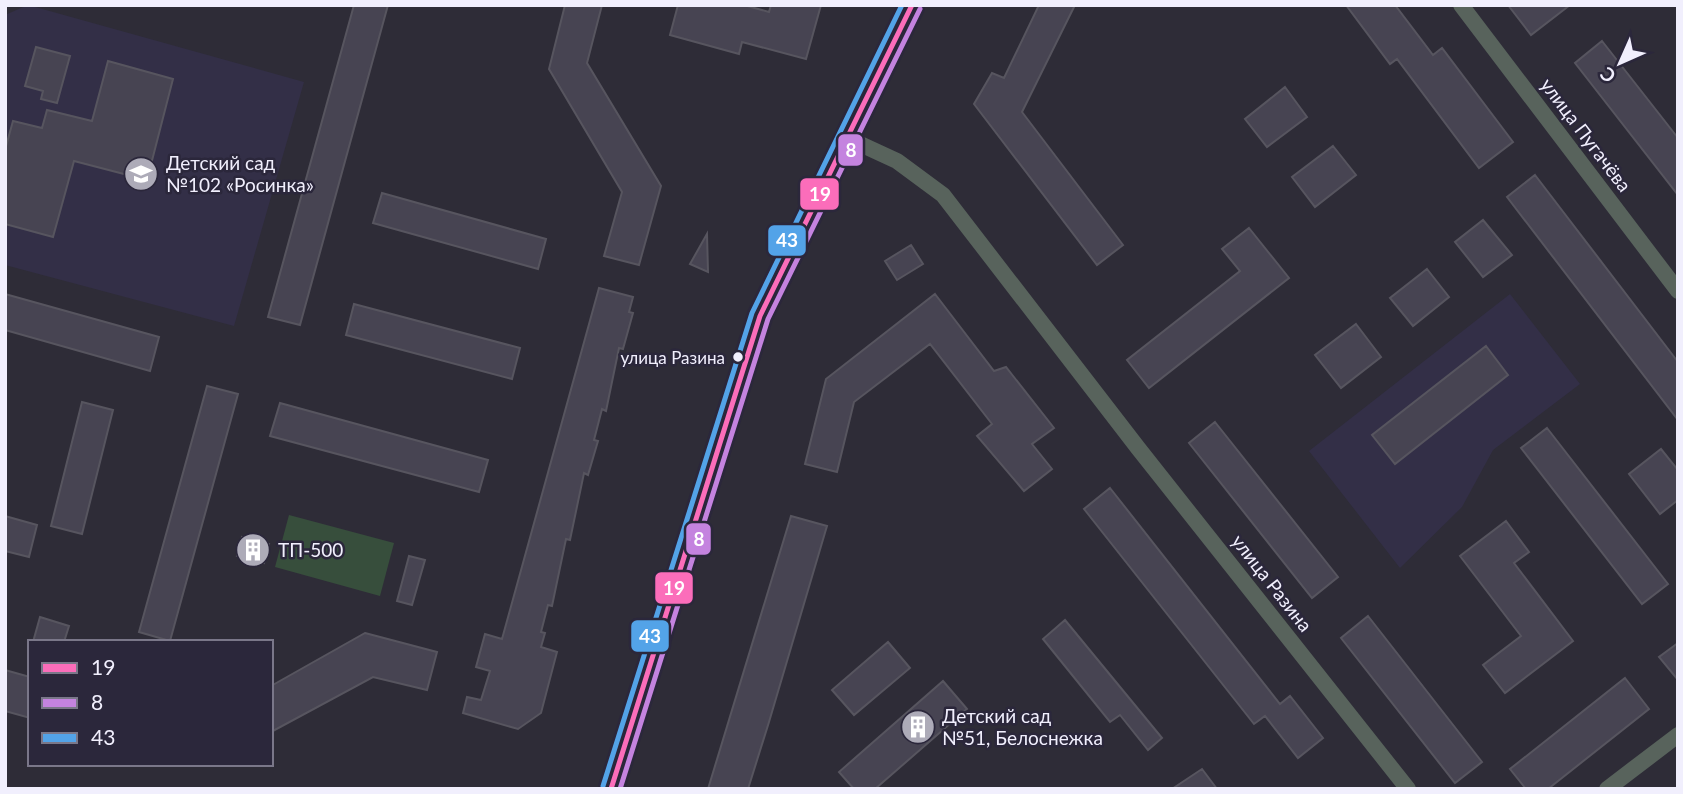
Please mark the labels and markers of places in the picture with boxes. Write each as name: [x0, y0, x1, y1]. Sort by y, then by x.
place label: Детский сад №102 «Росинка»: [166, 151, 314, 196]
school or university icon: Детский сад №102 «Росинка»: [122, 155, 160, 193]
place label: улица Разина: [620, 347, 725, 368]
marker: улица Разина: [731, 350, 745, 364]
building icon: ТП-500: [234, 531, 272, 569]
place label: ТП-500: [278, 538, 343, 561]
place label: Детский сад №51, Белоснежка: [942, 704, 1103, 749]
building icon: Детский сад №51, Белоснежка: [899, 708, 937, 746]

